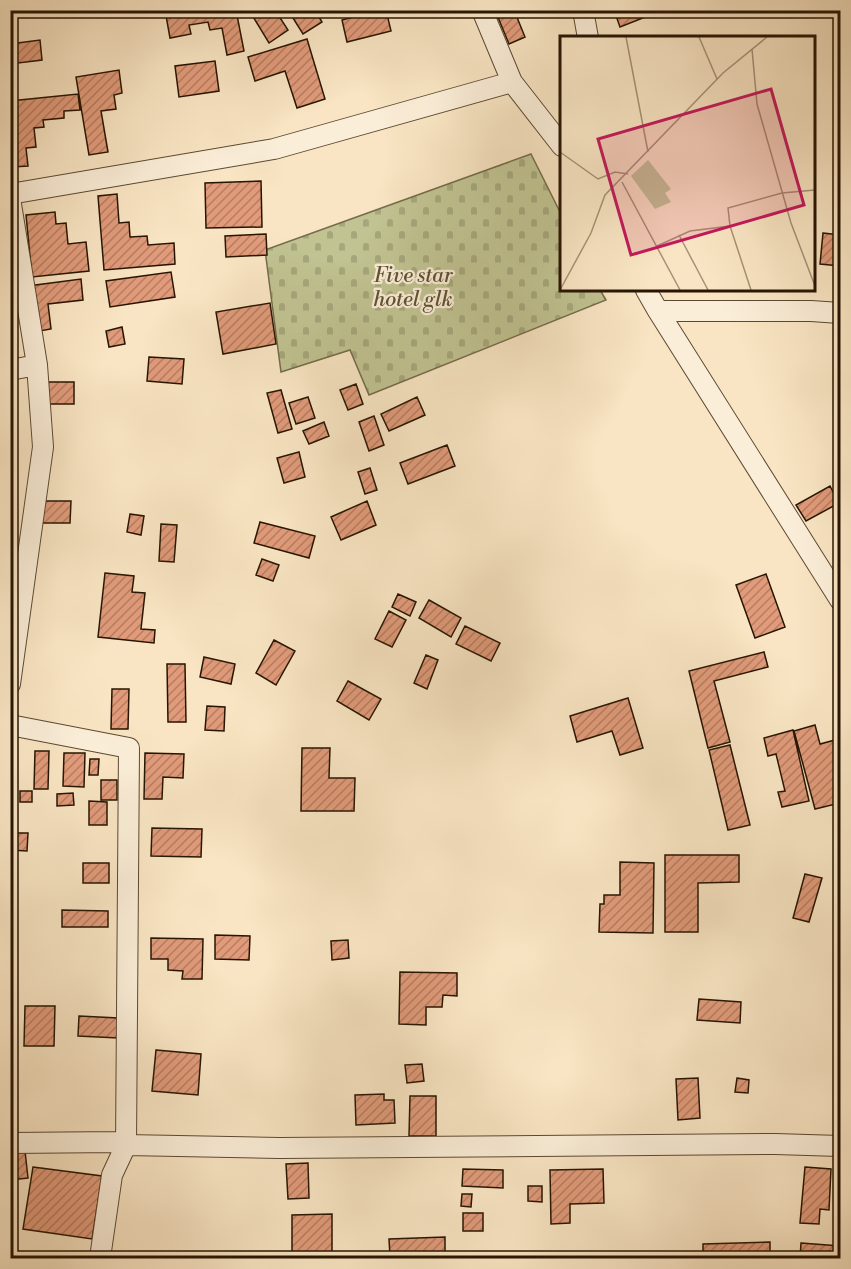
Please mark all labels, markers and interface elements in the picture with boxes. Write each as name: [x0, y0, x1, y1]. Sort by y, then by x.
inset map: [560, 36, 815, 291]
park label: Five star hotel glk: [373, 263, 454, 313]

